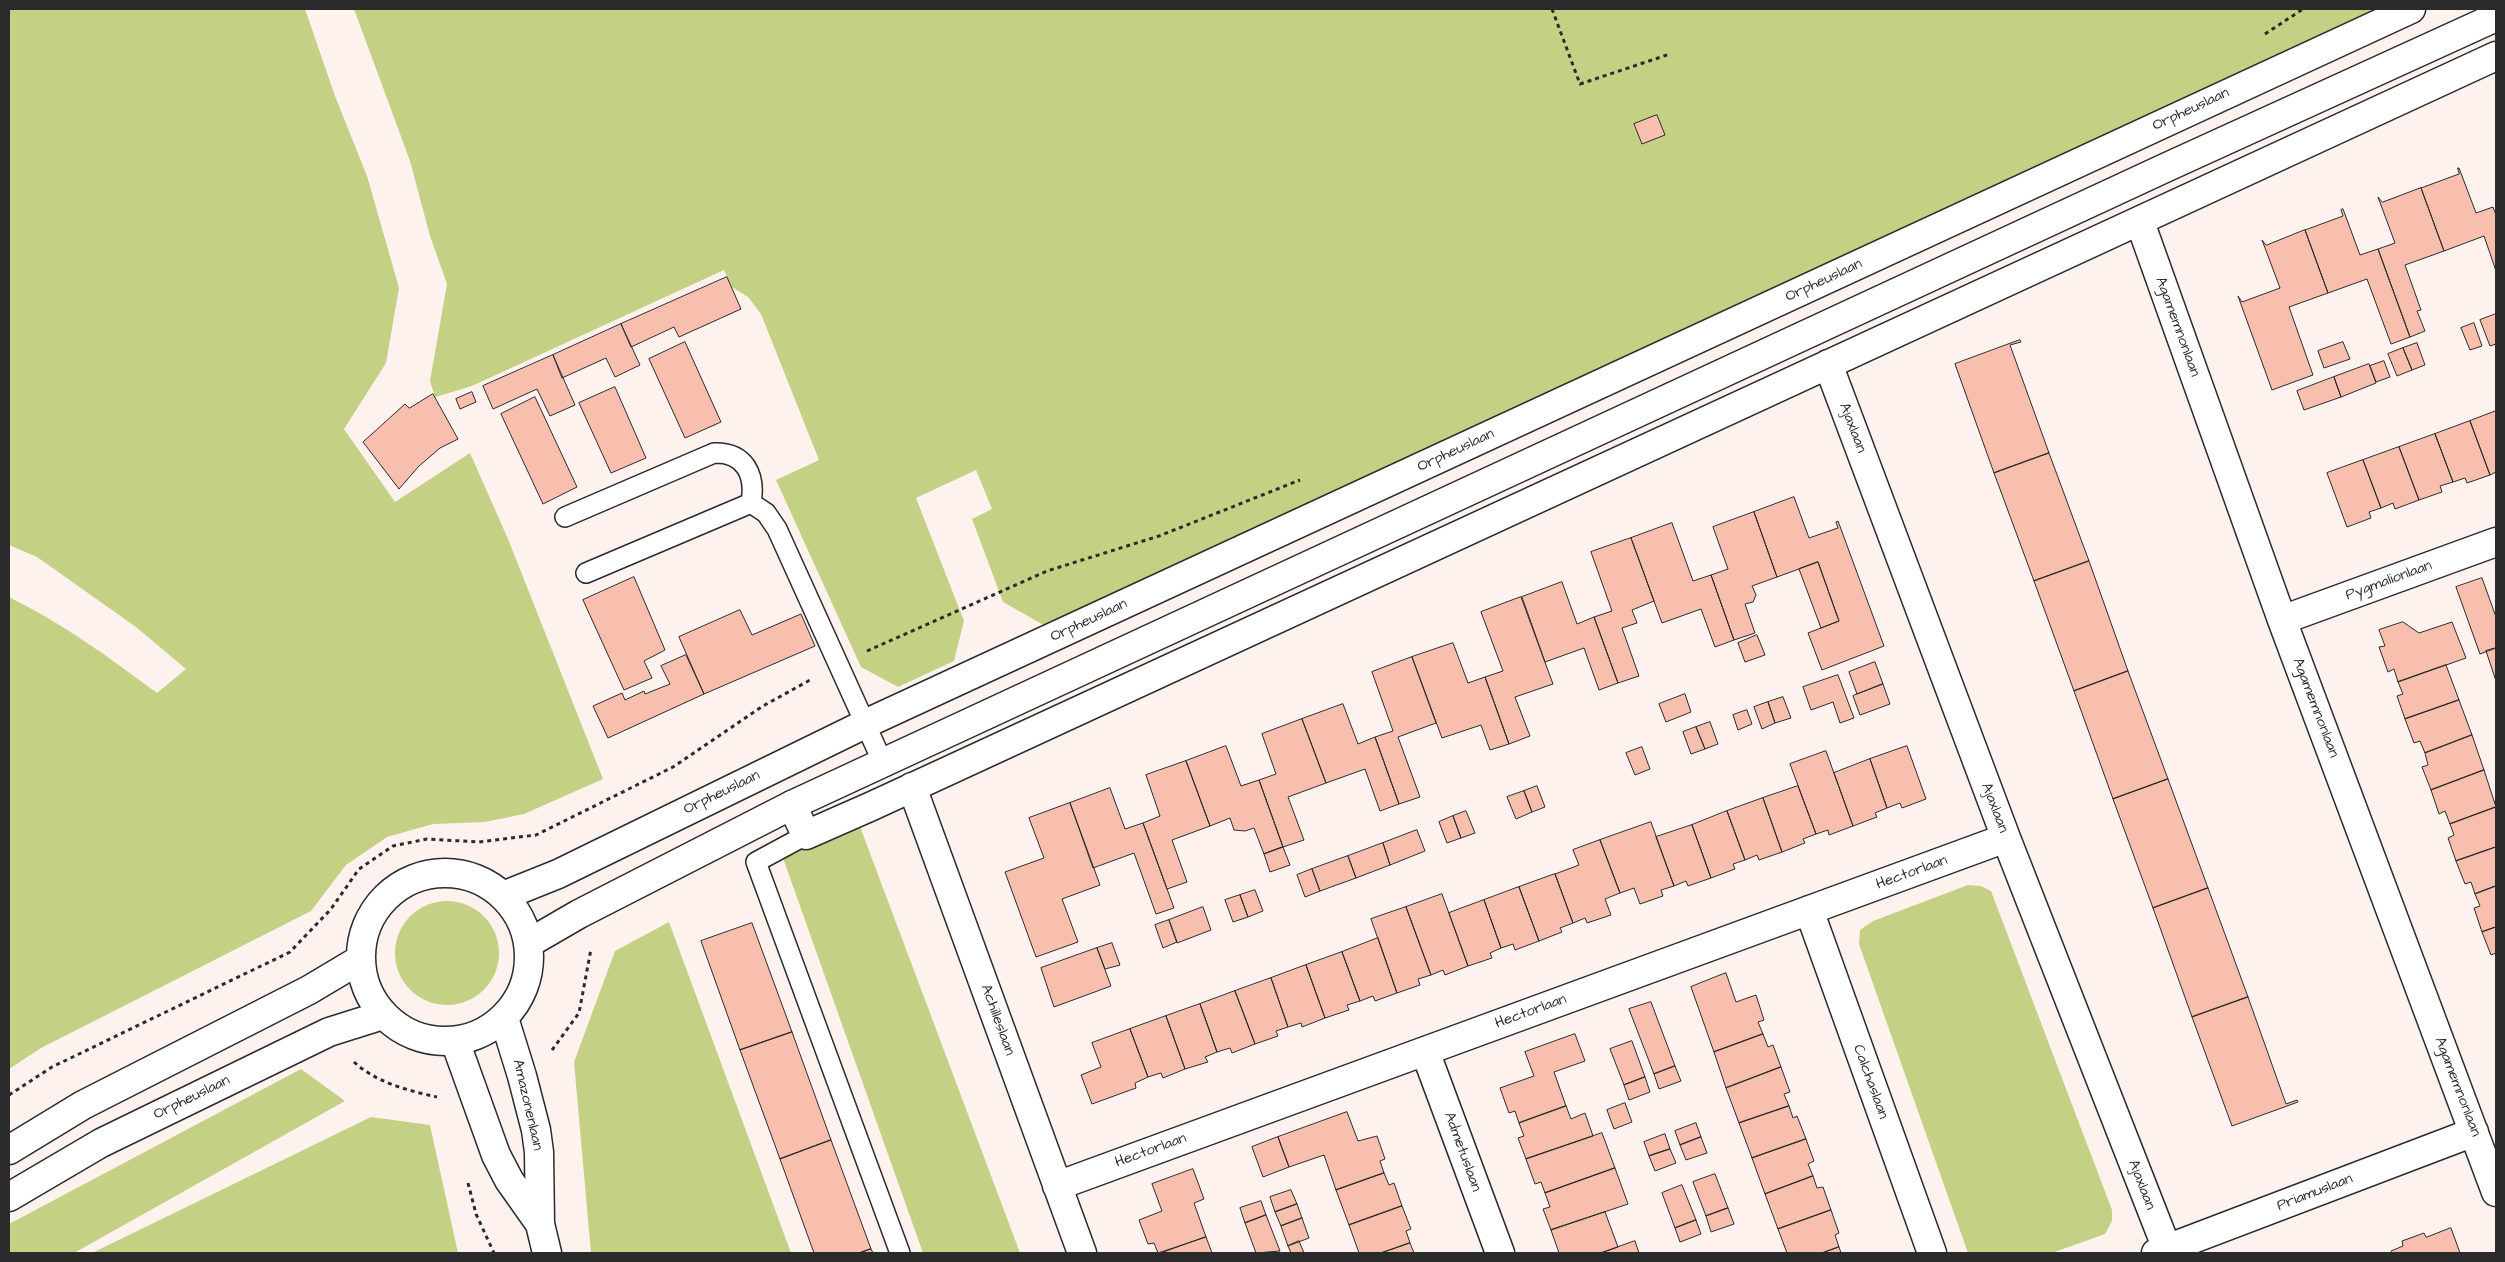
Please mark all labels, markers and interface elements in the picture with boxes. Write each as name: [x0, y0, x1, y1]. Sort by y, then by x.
street label: Orpheuslaan: [2150, 84, 2232, 136]
street label: Orpheuslaan: [1783, 255, 1865, 307]
street label: Agamemnonlaan: [2151, 275, 2203, 379]
street label: Ajaxlaan: [1834, 400, 1870, 456]
street label: Orpheuslaan: [1415, 425, 1497, 477]
street label: Pygmalionlaan: [2343, 557, 2435, 605]
street label: Orpheuslaan: [1048, 595, 1130, 647]
street label: Agamemnonlaan: [2288, 656, 2342, 760]
street label: Orpheuslaan: [681, 767, 763, 819]
street label: Ajaxlaan: [1976, 780, 2012, 836]
street label: Hectorlaan: [1874, 852, 1950, 894]
street label: Achilleslaan: [976, 982, 1018, 1058]
street label: Hectorlaan: [1493, 991, 1569, 1033]
street label: Agamemnonlaan: [2430, 1035, 2484, 1139]
street label: Calchaslaan: [1848, 1042, 1892, 1122]
street label: Amazonenlaan: [508, 1058, 546, 1152]
street label: Orpheuslaan: [151, 1072, 233, 1124]
street label: Admetuslaan: [1439, 1110, 1485, 1194]
street label: Hectorlaan: [1113, 1130, 1189, 1172]
street label: Ajaxlaan: [2123, 1157, 2159, 1213]
street label: Priamuslaan: [2275, 1170, 2355, 1216]

